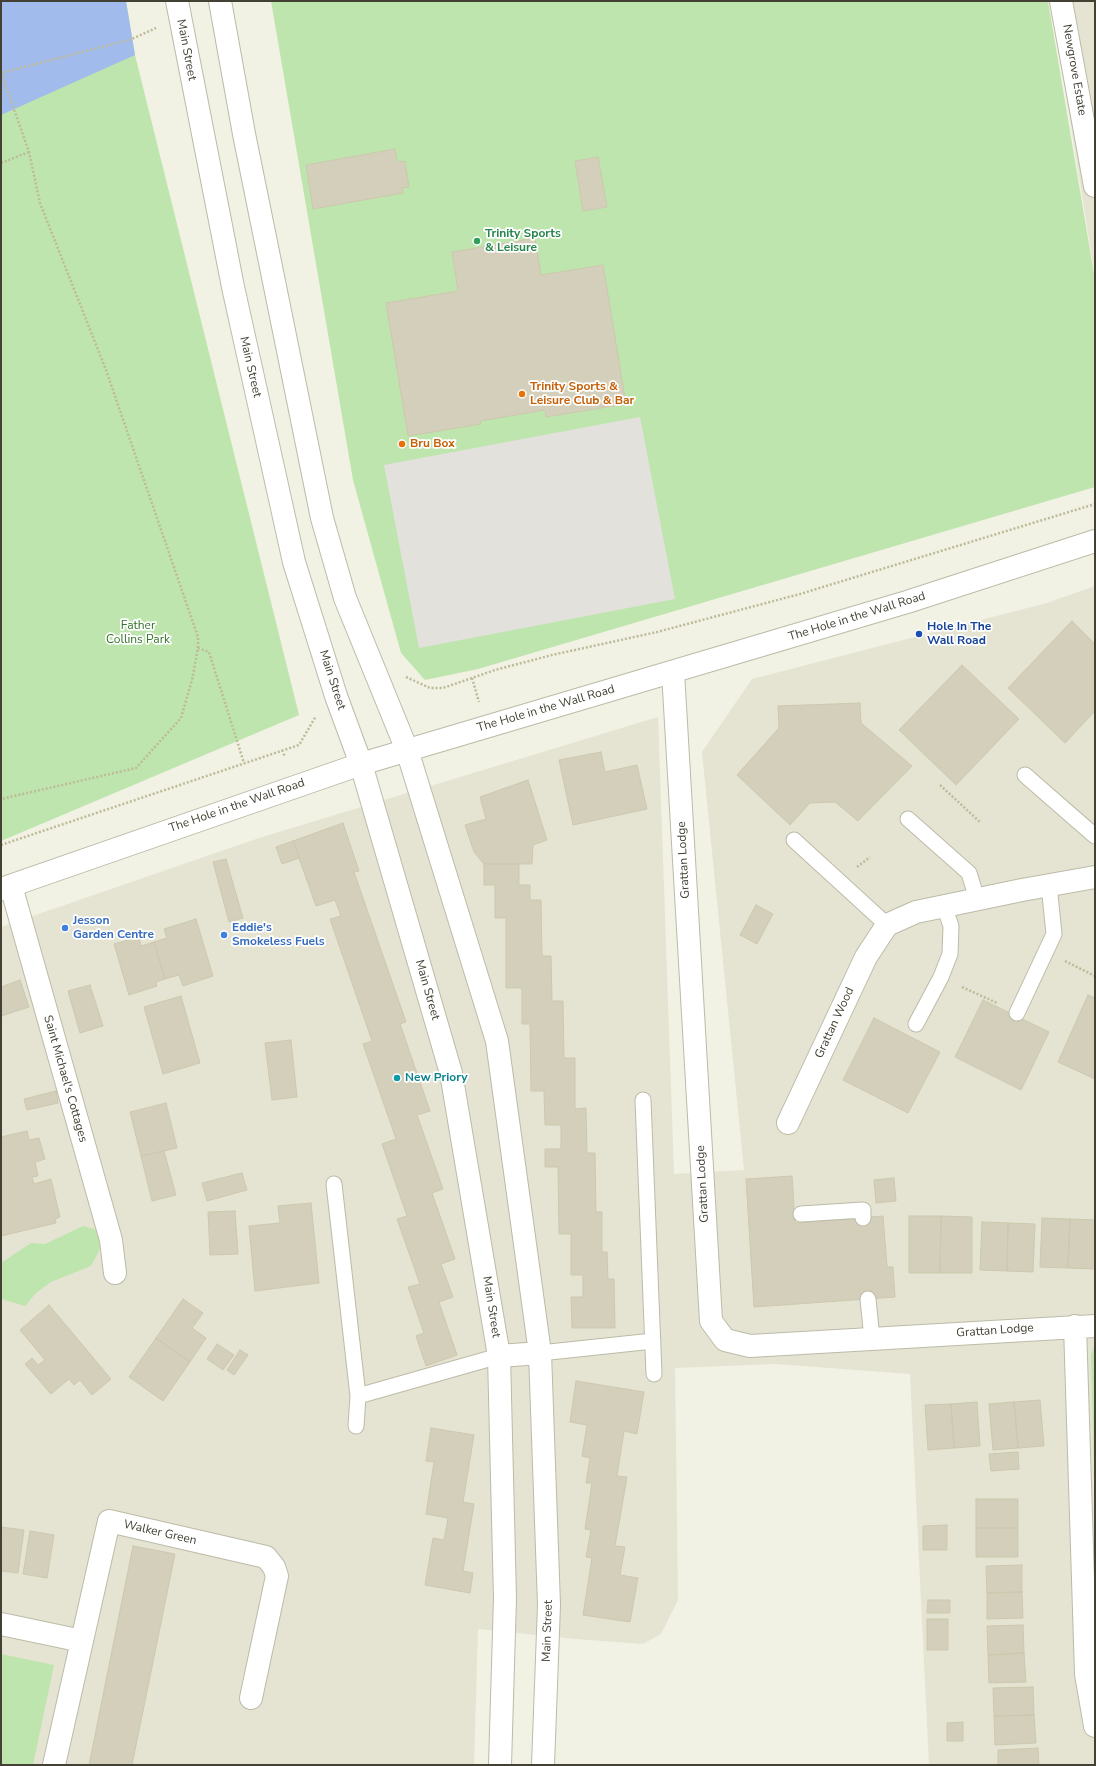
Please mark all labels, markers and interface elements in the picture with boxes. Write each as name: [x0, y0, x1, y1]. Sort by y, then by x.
street label: Main Street: [173, 18, 199, 82]
street label: Newgrove Estate: [1059, 23, 1089, 117]
place label: Trinity Sports & Leisure: [485, 227, 561, 255]
marker: Trinity Sports & Leisure: [472, 236, 482, 246]
street label: Main Street: [236, 335, 264, 399]
place label: Trinity Sports & Leisure Club & Bar: [530, 380, 634, 408]
marker: Trinity Sports & Leisure Club & Bar: [517, 389, 527, 399]
place label: Bru Box: [410, 437, 455, 451]
marker: Bru Box: [397, 439, 407, 449]
street label: The Hole in the Wall Road: [787, 589, 927, 645]
park label: Father Collins Park: [106, 619, 170, 647]
place label: Hole In The Wall Road: [927, 620, 991, 648]
marker: Hole In The Wall Road: [914, 629, 924, 639]
street label: Main Street: [316, 648, 348, 712]
street label: The Hole in the Wall Road: [476, 682, 616, 736]
street label: The Hole in the Wall Road: [167, 776, 307, 836]
street label: Grattan Lodge: [675, 821, 693, 899]
place label: Jesson Garden Centre: [73, 914, 154, 942]
place label: Eddie's Smokeless Fuels: [232, 921, 325, 949]
marker: Jesson Garden Centre: [60, 923, 70, 933]
marker: Eddie's Smokeless Fuels: [219, 930, 229, 940]
street label: Main Street: [412, 958, 442, 1022]
street label: Grattan Wood: [812, 985, 858, 1061]
street label: Saint Michael's Cottages: [40, 1014, 90, 1144]
place label: New Priory: [405, 1071, 468, 1085]
marker: New Priory: [392, 1073, 402, 1083]
street label: Grattan Lodge: [694, 1145, 712, 1223]
street label: Main Street: [479, 1275, 503, 1339]
street label: Grattan Lodge: [956, 1321, 1034, 1341]
street label: Walker Green: [122, 1518, 198, 1548]
street label: Main Street: [540, 1600, 556, 1662]

